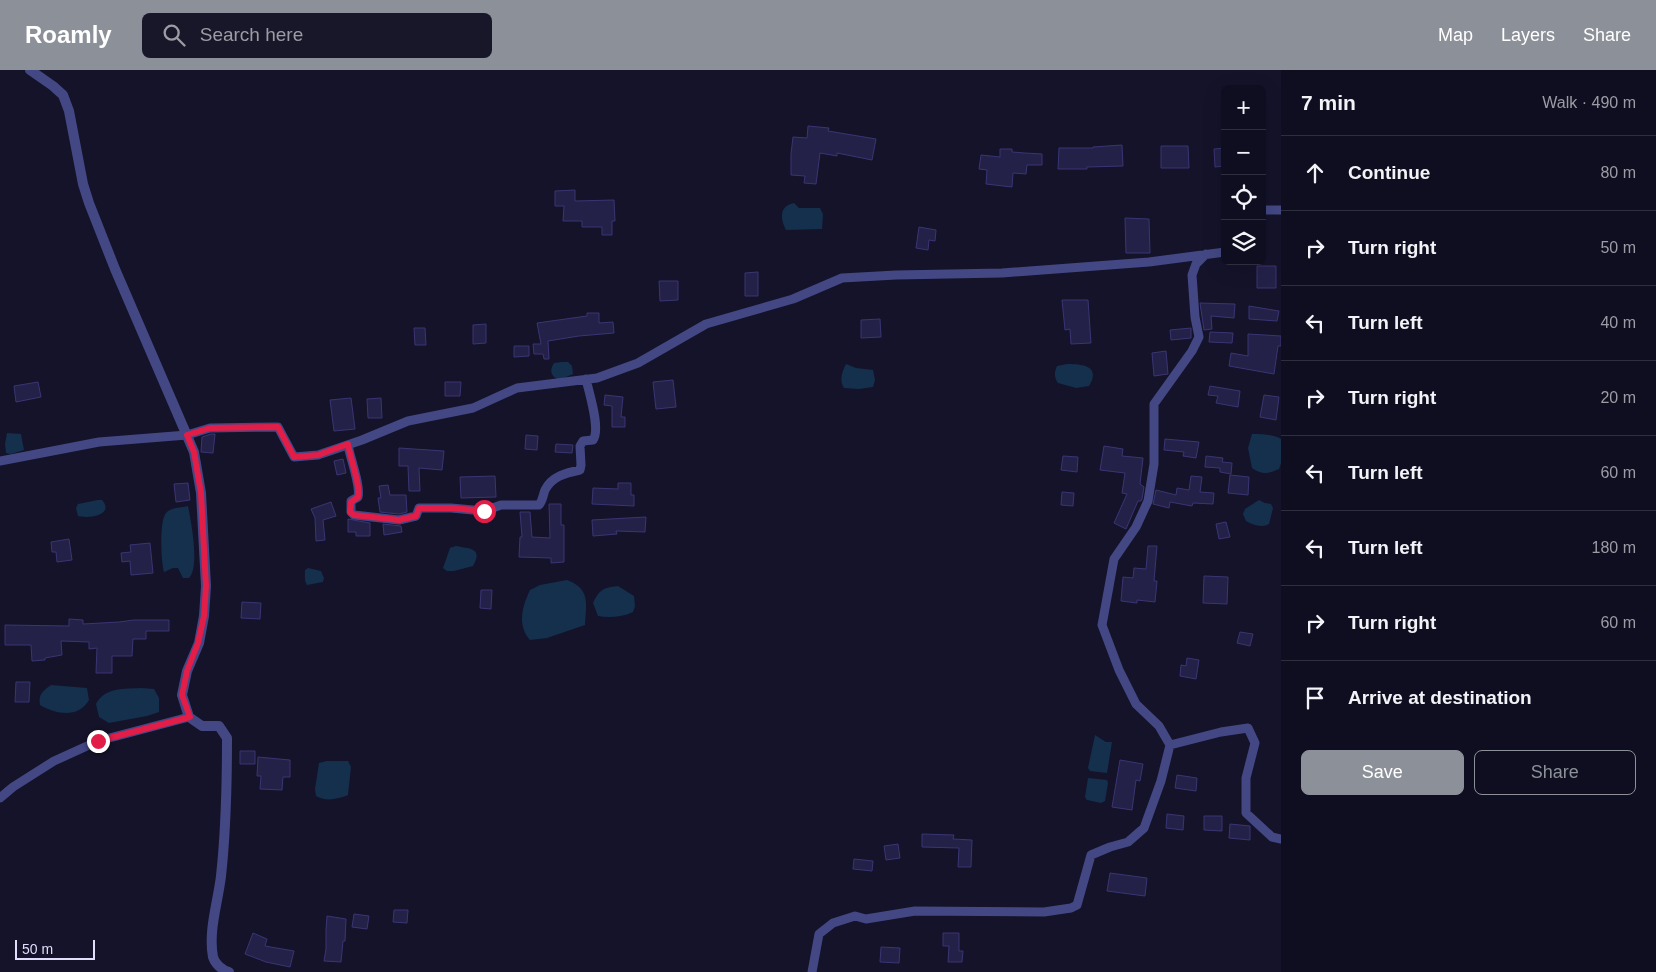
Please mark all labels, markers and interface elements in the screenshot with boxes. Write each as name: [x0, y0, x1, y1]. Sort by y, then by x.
search box: [142, 13, 492, 58]
text: Roamly: [25, 21, 112, 48]
icon: search: [160, 21, 188, 49]
text: Search here: [200, 24, 303, 45]
text: Map: [1438, 25, 1473, 45]
text: Layers: [1501, 25, 1555, 45]
text: Share: [1583, 25, 1631, 45]
map controls: [1221, 85, 1266, 265]
button: +: [1221, 85, 1266, 130]
text: 7 min: [1301, 91, 1356, 114]
text: Walk · 490 m: [1542, 94, 1636, 111]
button: −: [1221, 130, 1266, 175]
icon: ahead: [1301, 159, 1329, 187]
text: Continue: [1348, 162, 1430, 183]
text: 80 m: [1600, 164, 1636, 181]
button: locate: [1221, 175, 1266, 220]
button: layers: [1221, 220, 1266, 265]
icon: right: [1301, 234, 1329, 262]
text: Turn right: [1348, 237, 1436, 258]
text: 50 m: [1600, 239, 1636, 256]
icon: left: [1301, 309, 1329, 337]
text: Turn left: [1348, 312, 1423, 333]
text: 40 m: [1600, 314, 1636, 331]
icon: right: [1301, 384, 1329, 412]
text: Turn right: [1348, 387, 1436, 408]
text: 20 m: [1600, 389, 1636, 406]
icon: left: [1301, 459, 1329, 487]
text: Turn left: [1348, 462, 1423, 483]
text: 60 m: [1600, 464, 1636, 481]
route start: [473, 500, 496, 523]
icon: left: [1301, 534, 1329, 562]
text: Turn left: [1348, 537, 1423, 558]
text: 180 m: [1592, 539, 1636, 556]
icon: right: [1301, 609, 1329, 637]
text: Turn right: [1348, 612, 1436, 633]
text: 60 m: [1600, 614, 1636, 631]
icon: arrive: [1301, 684, 1329, 712]
text: Arrive at destination: [1348, 687, 1532, 708]
route end: [87, 730, 110, 753]
button: Save: [1301, 750, 1464, 795]
button: Share: [1474, 750, 1636, 795]
scale bar: [15, 937, 95, 960]
text: 50 m: [22, 941, 53, 957]

